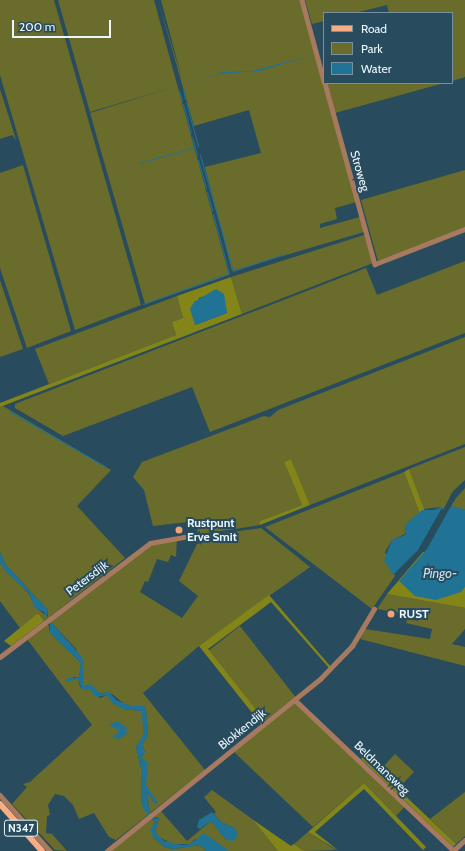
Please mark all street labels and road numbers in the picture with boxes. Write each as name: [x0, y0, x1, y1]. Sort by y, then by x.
street label: Stroweg: [347, 149, 373, 193]
street label: Petersdijk: [63, 558, 111, 598]
street label: Blokkendijk: [215, 705, 269, 753]
street label: Beldmansweg: [351, 738, 413, 798]
road number: N347: [3, 819, 39, 837]

